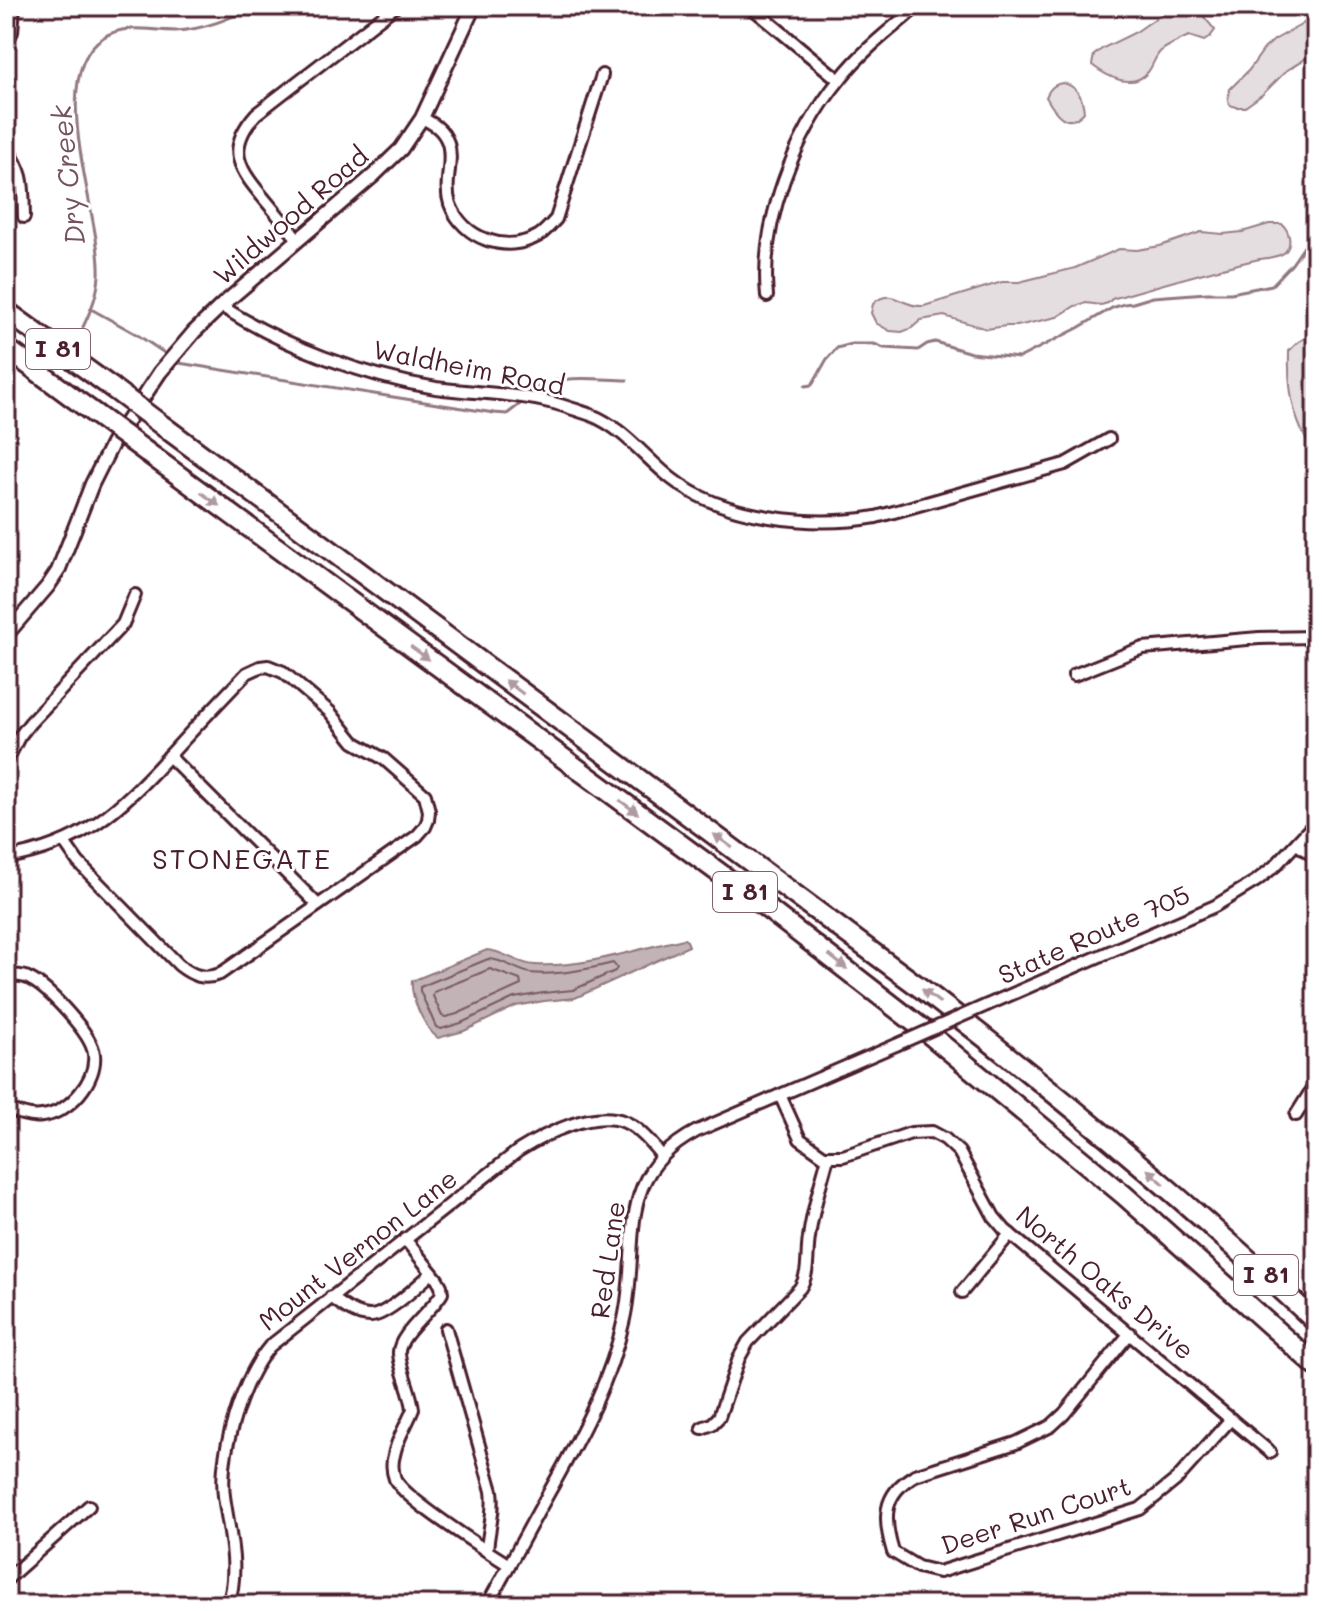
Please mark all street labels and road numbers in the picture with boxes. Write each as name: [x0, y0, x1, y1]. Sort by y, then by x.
street label: Wildwood Road: [206, 139, 375, 292]
road number: I 81: [26, 329, 90, 369]
street label: Waldheim Road: [370, 332, 568, 402]
road number: I 81: [713, 872, 777, 912]
street label: State Route 705: [993, 877, 1195, 992]
street label: Mount Vernon Lane: [251, 1161, 464, 1338]
street label: North Oaks Drive: [1010, 1198, 1202, 1367]
street label: Red Lane: [582, 1199, 632, 1321]
road number: I 81: [1234, 1255, 1298, 1295]
street label: Deer Run Court: [936, 1468, 1135, 1562]

